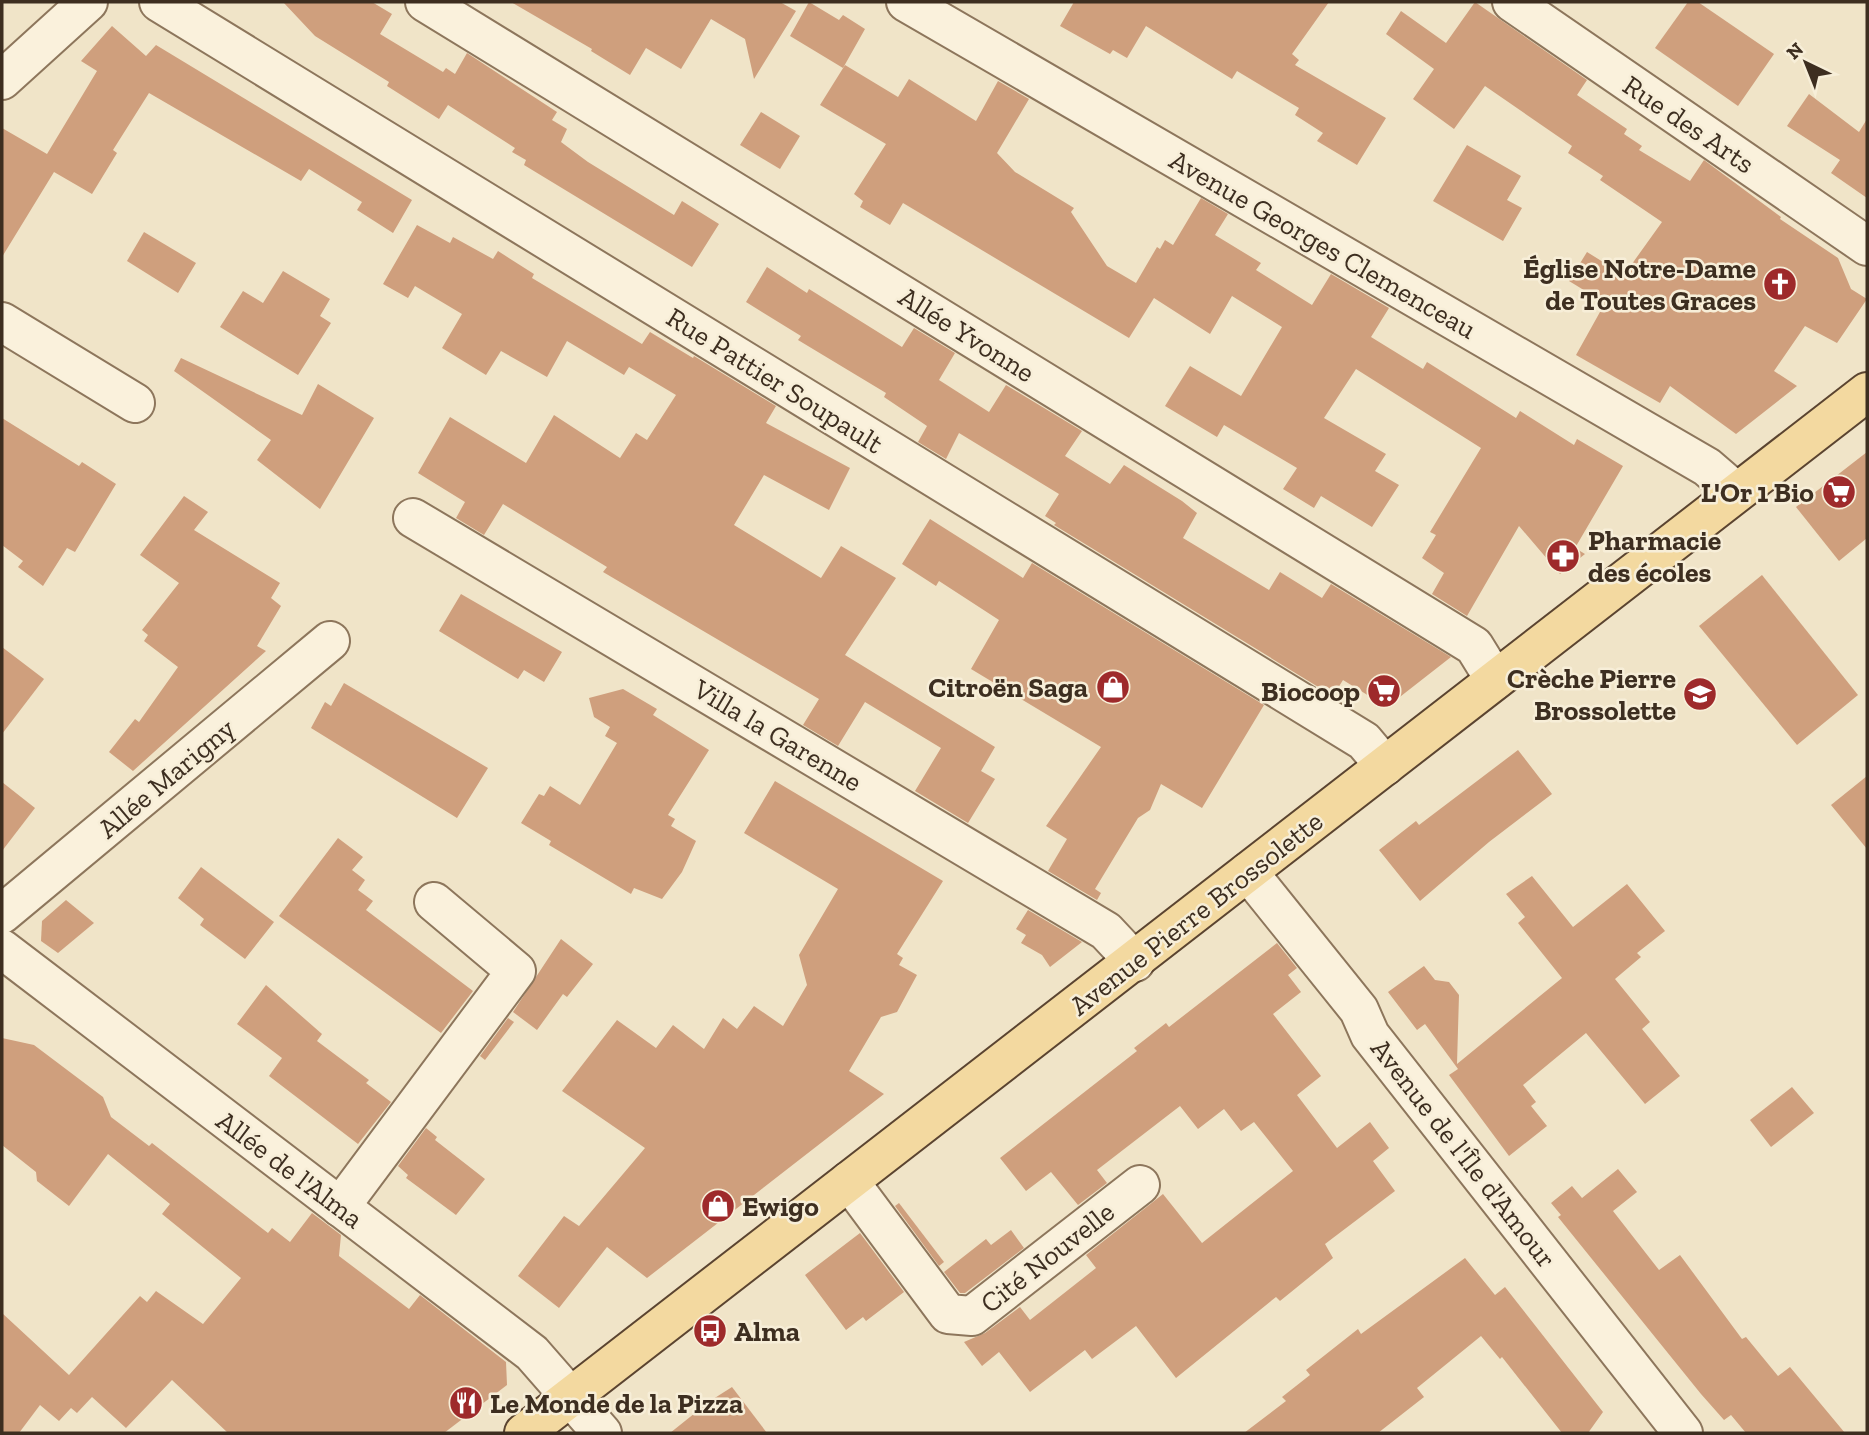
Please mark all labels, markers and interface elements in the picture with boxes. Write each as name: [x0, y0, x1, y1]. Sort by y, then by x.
north arrow: [1771, 28, 1841, 98]
text: N: [1782, 38, 1808, 64]
street label: Rue des Arts: [1617, 68, 1761, 180]
street label: Avenue Georges Clemenceau: [1164, 143, 1482, 346]
place label: Église Notre-Dame de Toutes Graces: [1523, 252, 1756, 317]
church icon: Église Notre-Dame de Toutes Graces: [1761, 265, 1799, 303]
street label: Allée Yvonne: [893, 280, 1041, 389]
street label: Rue Pattier Soupault: [660, 300, 890, 461]
supermarket icon: L'Or 1 Bio: [1820, 473, 1858, 511]
place label: L'Or 1 Bio: [1701, 476, 1814, 509]
place label: Pharmacie des écoles: [1588, 524, 1721, 589]
pharmacy icon: Pharmacie des écoles: [1544, 537, 1582, 575]
place label: Crèche Pierre Brossolette: [1507, 662, 1676, 727]
shop icon: Citroën Saga: [1094, 668, 1132, 706]
place label: Citroën Saga: [928, 671, 1088, 704]
street label: Villa la Garenne: [687, 672, 868, 799]
supermarket icon: Biocoop: [1365, 672, 1403, 710]
place label: Biocoop: [1261, 675, 1360, 708]
school or university icon: Crèche Pierre Brossolette: [1681, 675, 1719, 713]
street label: Allée Marigny: [91, 711, 242, 845]
street label: Avenue Pierre Brossolette: [1063, 804, 1329, 1022]
street label: Avenue de l'Île d'Amour: [1364, 1032, 1563, 1274]
street label: Allée de l'Alma: [210, 1104, 370, 1235]
shop icon: Ewigo: [699, 1187, 737, 1225]
place label: Ewigo: [742, 1190, 819, 1223]
street label: Cité Nouvelle: [974, 1195, 1121, 1320]
bus stop icon: Alma: [691, 1312, 729, 1350]
place label: Alma: [734, 1315, 800, 1348]
restaurant icon: Le Monde de la Pizza: [447, 1384, 485, 1422]
place label: Le Monde de la Pizza: [490, 1387, 743, 1420]

